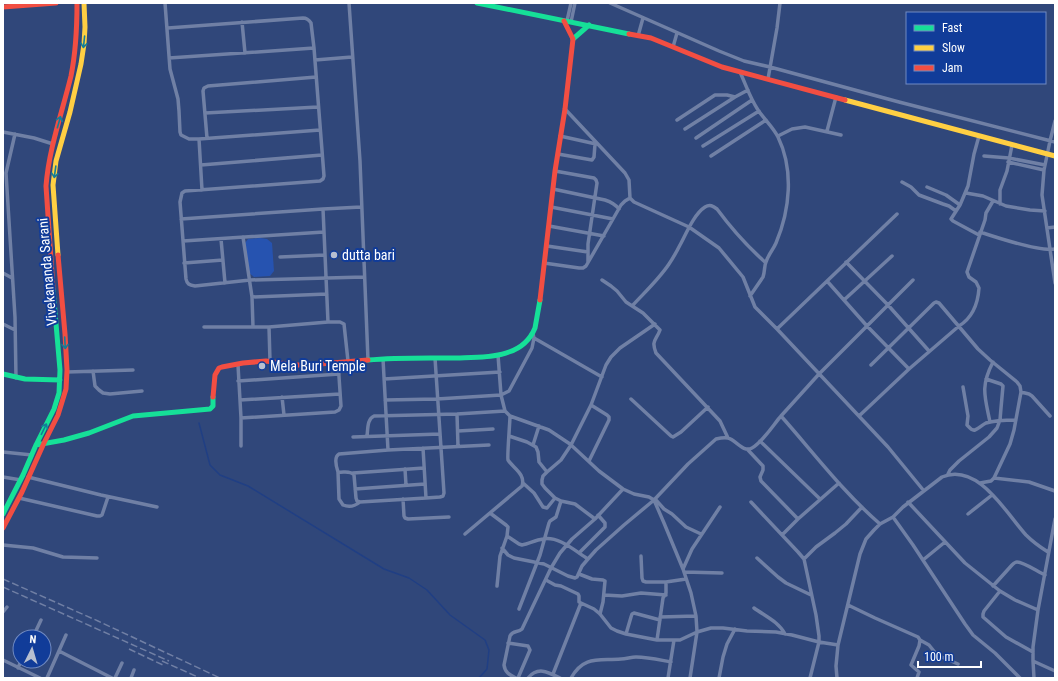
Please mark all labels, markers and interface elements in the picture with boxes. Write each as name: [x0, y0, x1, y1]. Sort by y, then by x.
legend: [906, 12, 1046, 84]
text: Fast: [942, 21, 963, 35]
one-way arrow: [80, 35, 87, 48]
text: Slow: [942, 41, 965, 55]
text: Jam: [942, 61, 963, 75]
one-way arrow: [56, 116, 63, 129]
one-way arrow: [51, 165, 59, 178]
street label: Vivekananda Sarani: [34, 217, 60, 327]
place label: dutta bari: [342, 247, 395, 263]
marker: dutta bari: [329, 250, 339, 260]
one-way arrow: [62, 336, 69, 349]
place label: Mela Buri Temple: [270, 358, 366, 374]
marker: Mela Buri Temple: [257, 361, 267, 371]
one-way arrow: [41, 423, 48, 435]
north arrow: [12, 629, 52, 669]
text: N: [29, 633, 37, 646]
scale bar: [918, 643, 981, 669]
text: 100 m: [924, 650, 954, 664]

